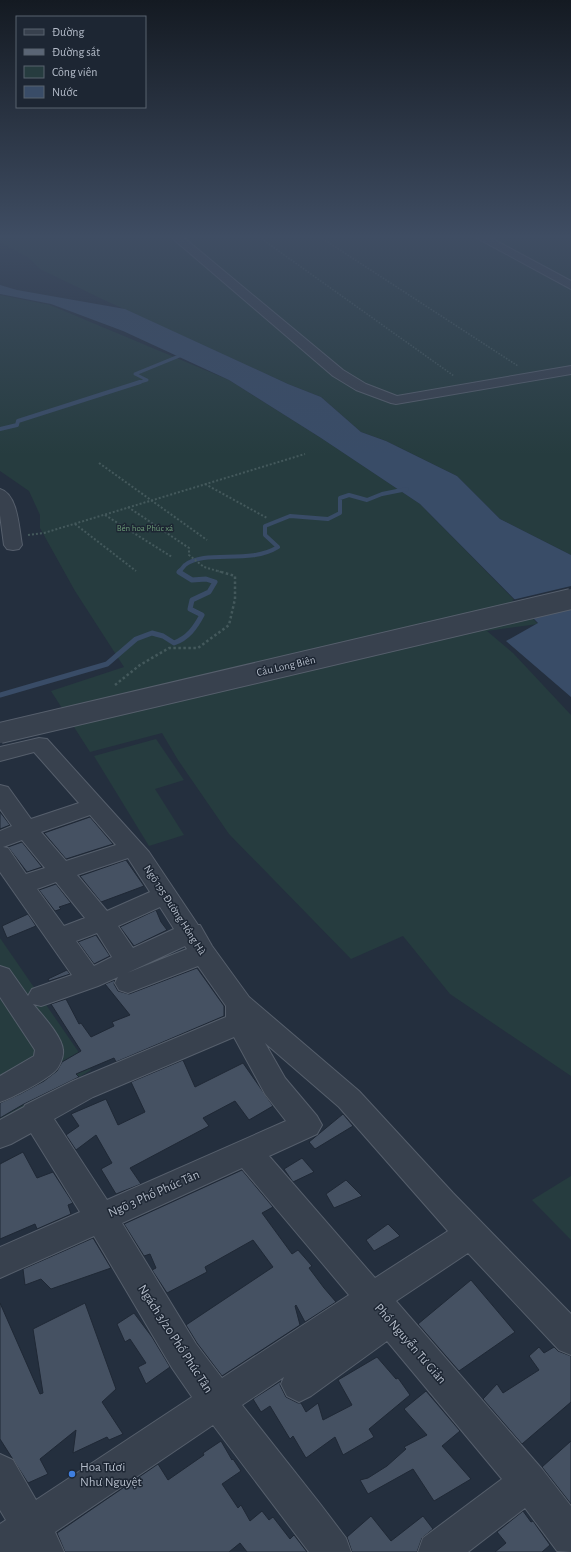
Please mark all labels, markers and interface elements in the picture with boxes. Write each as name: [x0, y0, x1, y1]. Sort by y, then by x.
legend: [16, 16, 146, 108]
text: Đường: [52, 26, 85, 38]
text: Đường sắt: [52, 46, 100, 58]
text: Công viên: [52, 66, 98, 78]
text: Nước: [52, 86, 78, 98]
park label: Bến hoa Phúc xá: [117, 524, 173, 533]
street label: Cầu Long Biên: [255, 654, 317, 678]
street label: Ngõ 195 Đường Hồng Hà: [142, 863, 208, 957]
street label: Ngõ 3 Phố Phúc Tân: [106, 1168, 202, 1220]
street label: Ngách 3/20 Phố Phúc Tân: [135, 1283, 215, 1395]
street label: Phố Nguyễn Tư Giản: [372, 1301, 449, 1387]
place label: Hoa Tươi Như Nguyệt: [80, 1461, 142, 1489]
marker: Hoa Tươi Như Nguyệt: [67, 1469, 77, 1479]

